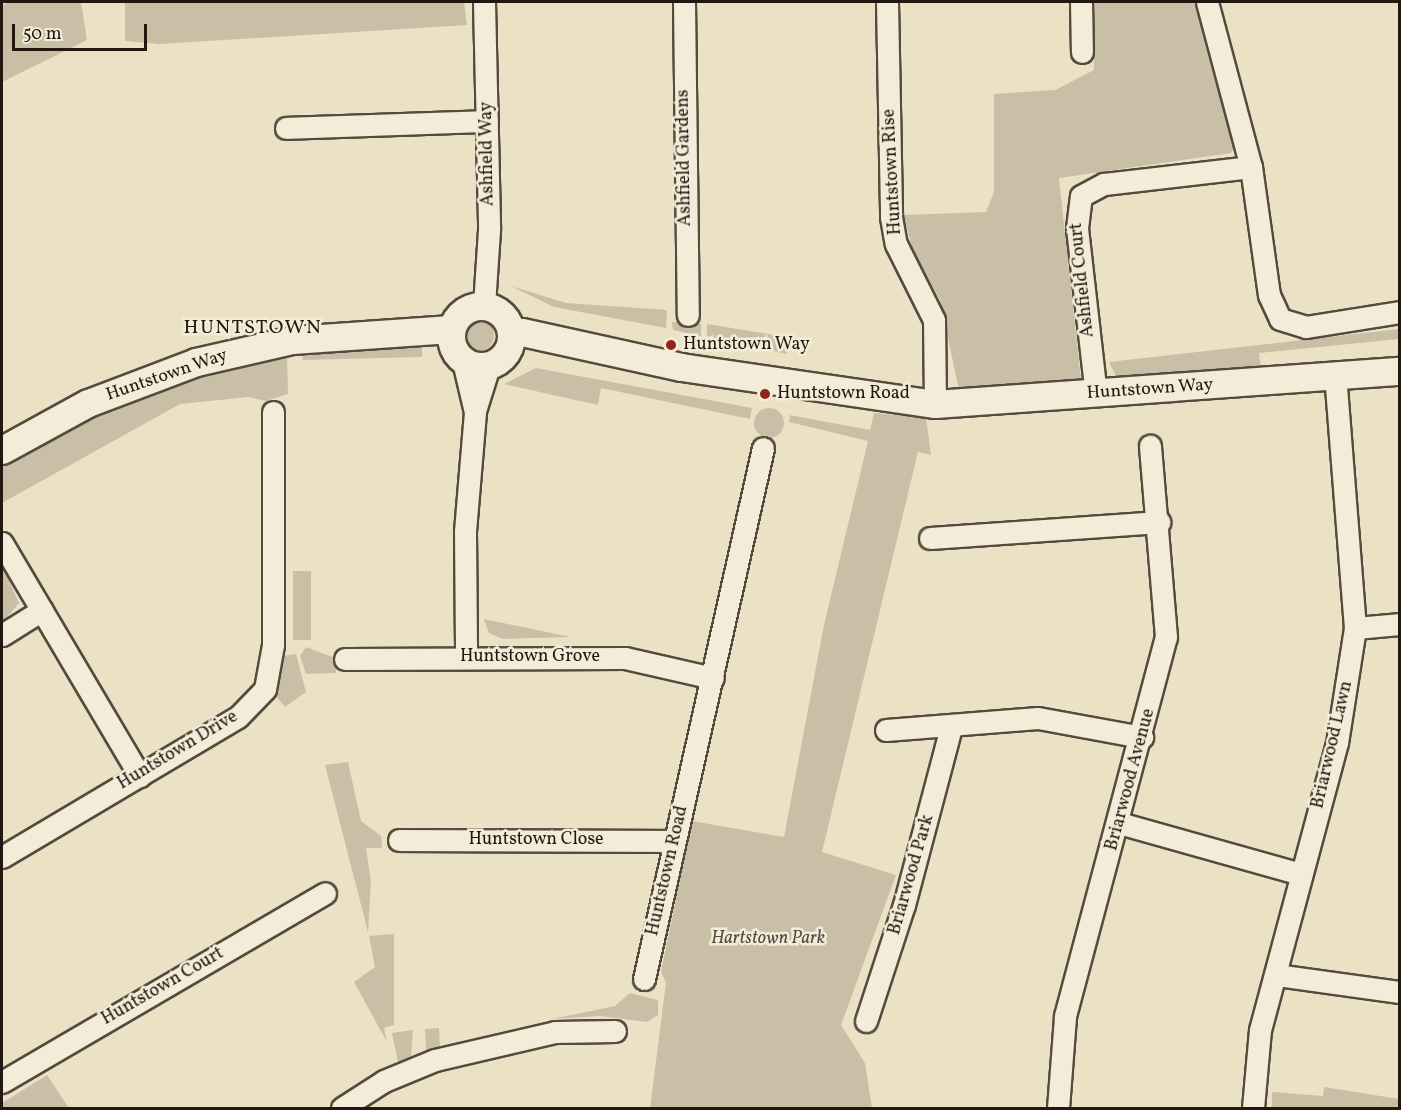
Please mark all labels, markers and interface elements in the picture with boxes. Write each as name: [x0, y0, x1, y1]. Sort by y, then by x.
scale bar: [15, 12, 150, 50]
text: 50 m: [23, 22, 62, 47]
street label: Ashfield Gardens: [673, 89, 697, 227]
street label: Ashfield Way: [476, 101, 500, 207]
street label: Huntstown Rise: [879, 108, 907, 236]
street label: Ashfield Court: [1066, 221, 1100, 339]
district label: HUNTSTOWN: [184, 316, 322, 340]
place label: Huntstown Way: [683, 334, 810, 356]
marker: Huntstown Way: [664, 338, 678, 352]
street label: Huntstown Way: [103, 345, 231, 407]
street label: Huntstown Way: [1086, 375, 1214, 405]
place label: Huntstown Road: [777, 383, 910, 405]
marker: Huntstown Road: [758, 387, 772, 401]
street label: Huntstown Grove: [460, 646, 600, 668]
street label: Briarwood Lawn: [1308, 679, 1358, 811]
street label: Huntstown Drive: [114, 707, 242, 795]
street label: Briarwood Avenue: [1102, 707, 1160, 853]
street label: Huntstown Road: [643, 804, 693, 938]
street label: Briarwood Park: [885, 812, 939, 938]
street label: Huntstown Close: [468, 829, 604, 851]
park label: Hartstown Park: [711, 928, 825, 950]
street label: Huntstown Court: [98, 943, 228, 1031]

